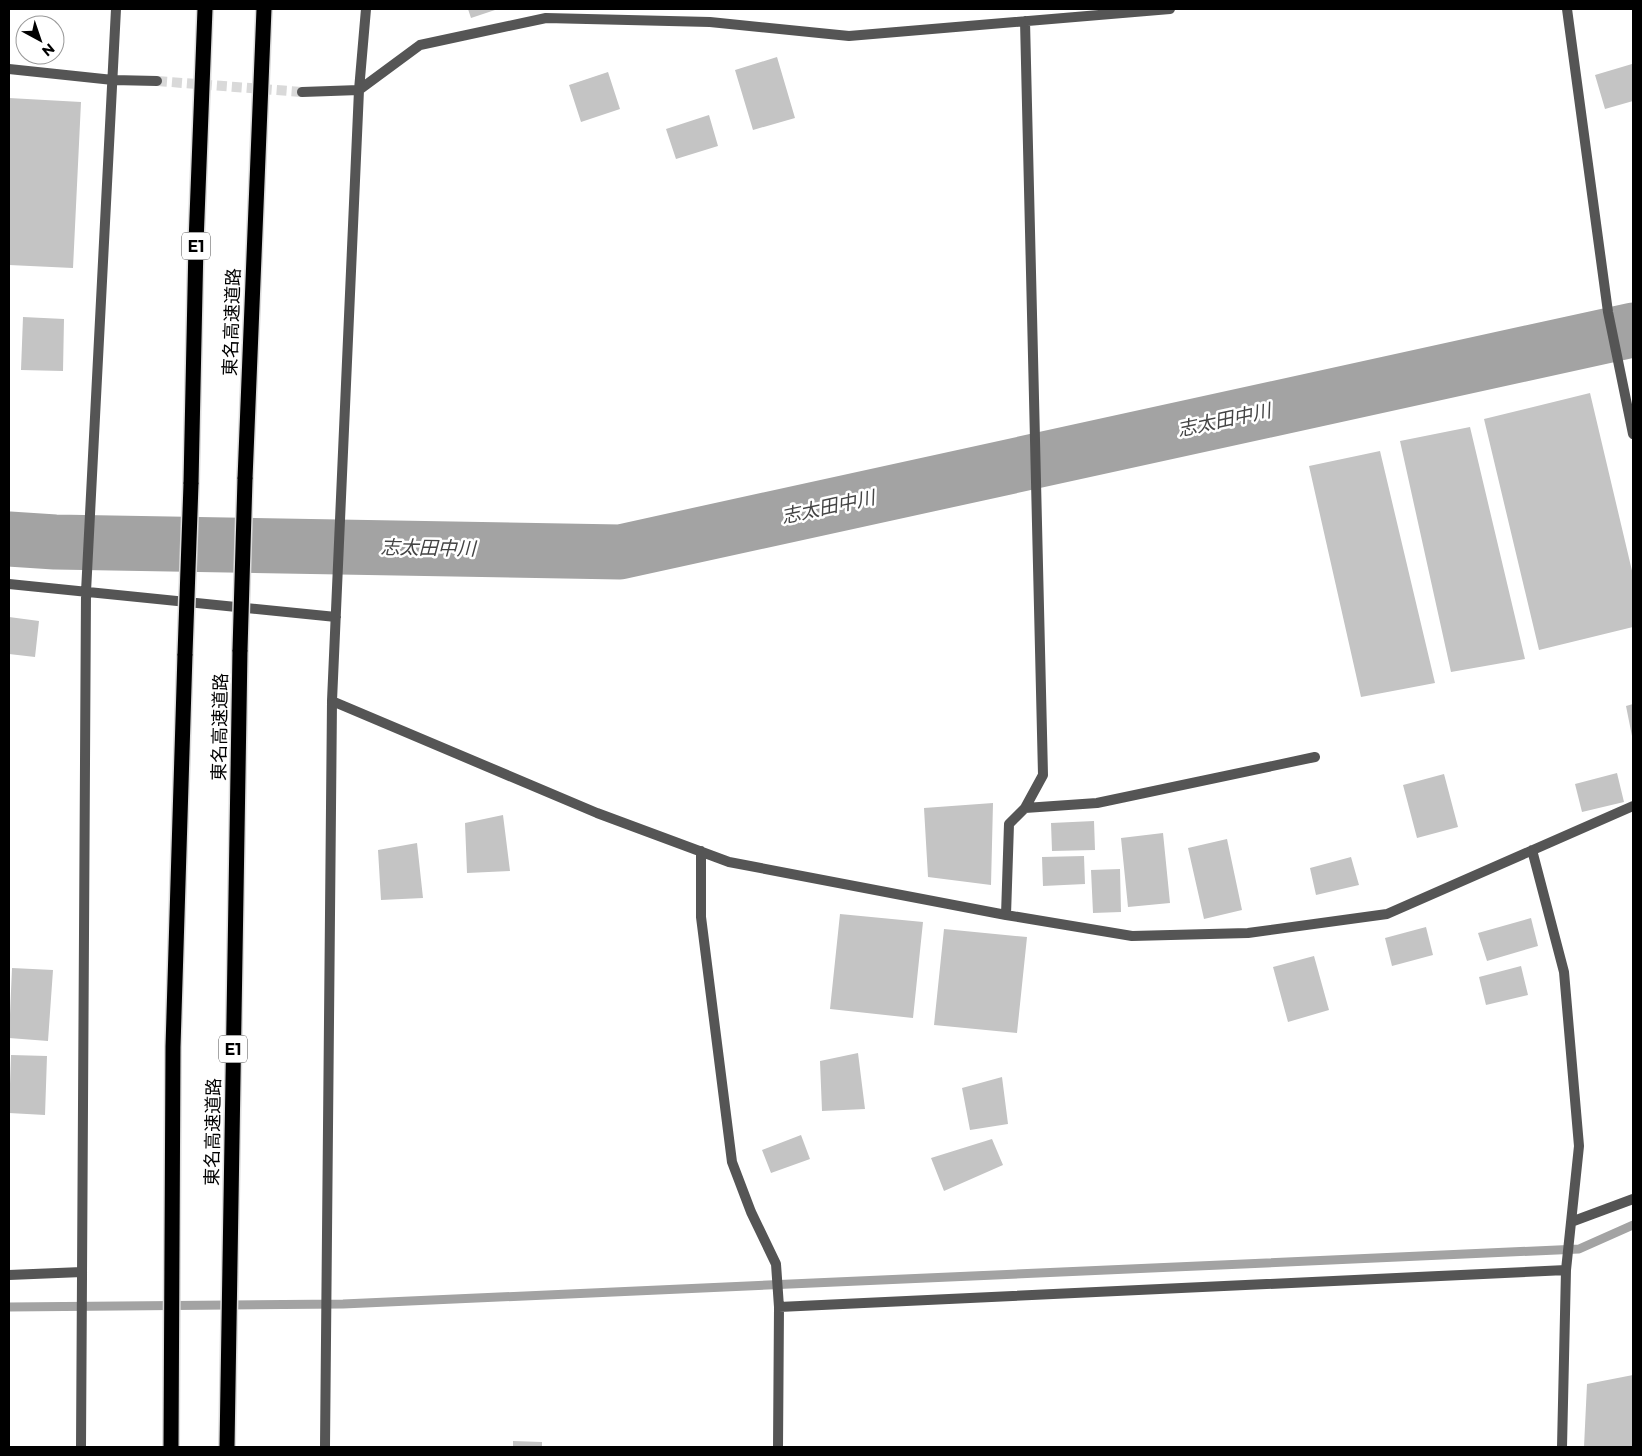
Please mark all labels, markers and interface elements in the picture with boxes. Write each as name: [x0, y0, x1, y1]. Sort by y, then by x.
north arrow: [15, 15, 65, 65]
text: N: [38, 39, 58, 60]
road number: E1: [182, 232, 210, 260]
street label: 東名高速道路: [219, 268, 245, 376]
water label: 志太田中川: [1175, 398, 1275, 441]
water label: 志太田中川: [779, 485, 879, 528]
water label: 志太田中川: [380, 536, 478, 560]
street label: 東名高速道路: [208, 673, 232, 781]
road number: E1: [219, 1036, 247, 1062]
street label: 東名高速道路: [201, 1078, 225, 1186]

